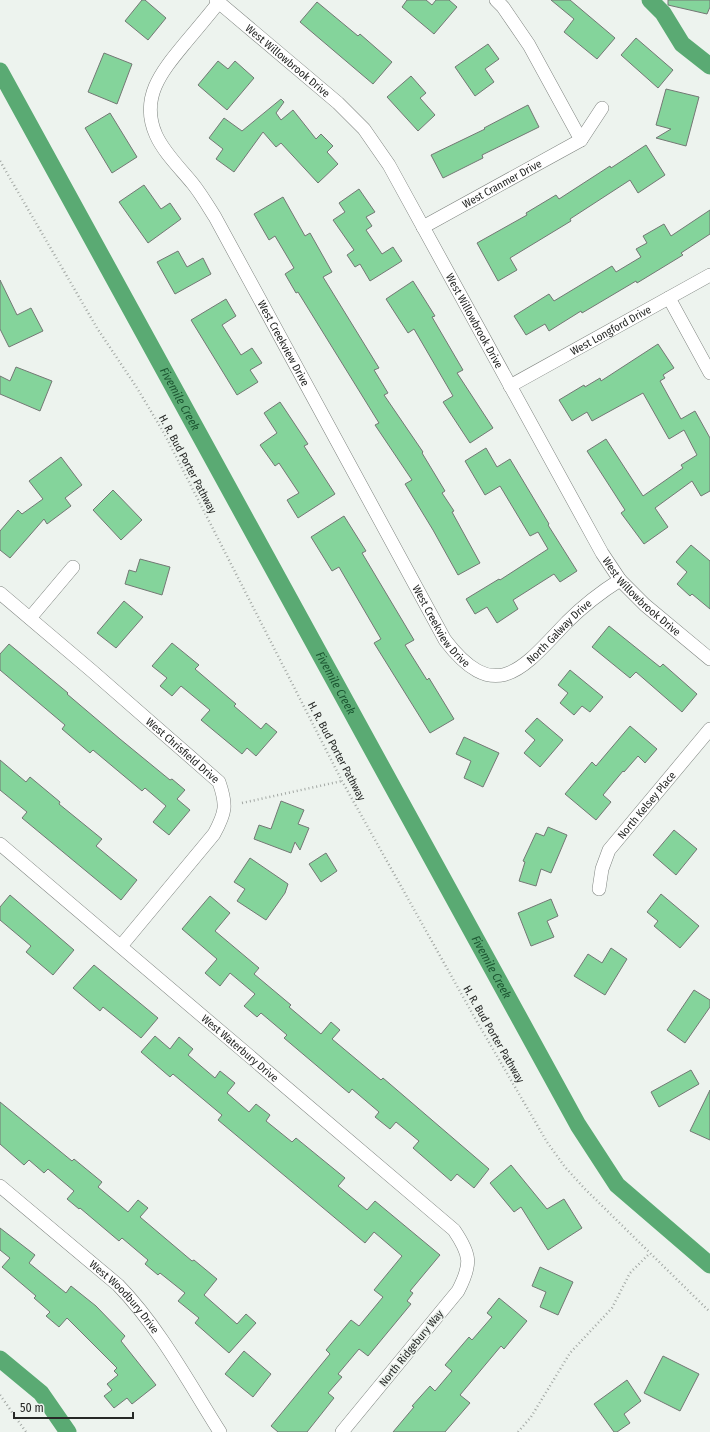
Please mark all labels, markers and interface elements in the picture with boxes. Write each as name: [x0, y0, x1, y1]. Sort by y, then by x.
street label: West Willowbrook Drive: [243, 22, 332, 100]
street label: West Cranmer Drive: [460, 157, 544, 211]
street label: West Willowbrook Drive: [443, 271, 505, 371]
street label: West Creekview Drive: [255, 298, 312, 389]
street label: West Longford Drive: [568, 303, 653, 358]
water label: Fivemile Creek: [157, 365, 203, 433]
street label: H. R. Bud Porter Pathway: [156, 413, 219, 516]
street label: West Willowbrook Drive: [599, 555, 683, 639]
street label: West Creekview Drive: [409, 583, 472, 670]
street label: North Galway Drive: [524, 597, 594, 667]
water label: Fivemile Creek: [313, 649, 359, 717]
street label: H. R. Bud Porter Pathway: [305, 700, 368, 803]
street label: West Chrisfield Drive: [143, 715, 222, 786]
street label: North Kelsey Place: [615, 769, 679, 842]
water label: Fivemile Creek: [469, 933, 514, 1001]
street label: H. R. Bud Porter Pathway: [460, 983, 527, 1085]
street label: West Waterbury Drive: [199, 1012, 281, 1085]
street label: West Woodbury Drive: [87, 1258, 162, 1336]
street label: North Ridgebury Way: [377, 1307, 446, 1389]
scale bar: [14, 1394, 133, 1420]
text: 50 m: [20, 1401, 44, 1415]

